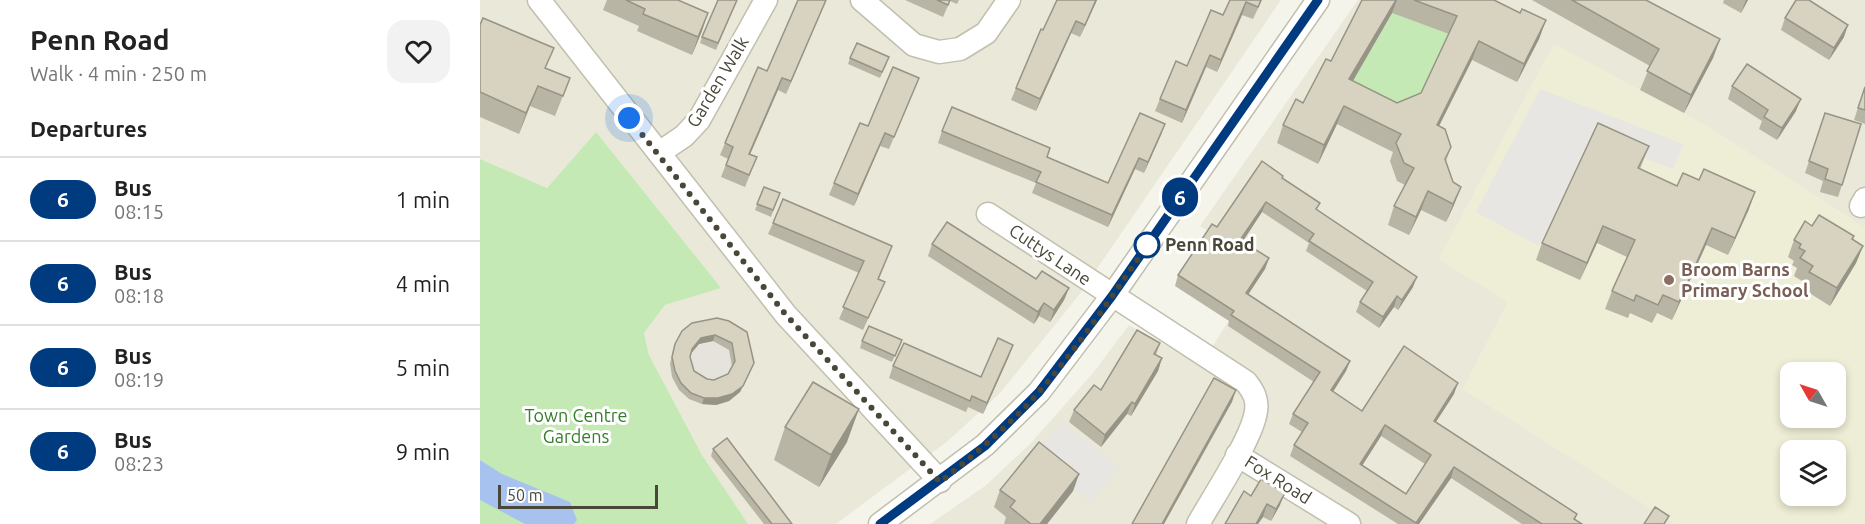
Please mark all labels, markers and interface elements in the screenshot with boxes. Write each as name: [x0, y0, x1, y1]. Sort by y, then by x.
button: heart: [387, 20, 450, 83]
text: Penn Road: [30, 24, 169, 55]
street label: Garden Walk: [682, 33, 752, 130]
text: Walk · 4 min · 250 m: [30, 62, 207, 85]
your location: [614, 103, 644, 133]
text: Departures: [30, 116, 147, 141]
text: Bus: [114, 175, 152, 200]
line badge: 6: [1160, 178, 1200, 216]
text: 6: [1174, 185, 1186, 209]
text: 6: [57, 187, 69, 211]
text: 1 min: [396, 187, 450, 212]
text: 08:15: [114, 200, 164, 223]
street label: Cuttys Lane: [1006, 219, 1095, 289]
marker: Penn Road: [1134, 232, 1160, 258]
place label: Penn Road: [1165, 234, 1255, 254]
text: Bus: [114, 259, 152, 284]
place label: Broom Barns Primary School: [1681, 259, 1809, 300]
text: 6: [57, 271, 69, 295]
text: 4 min: [396, 271, 450, 296]
marker: Broom Barns Primary School: [1662, 273, 1676, 287]
text: 08:18: [114, 284, 164, 307]
text: Bus: [114, 343, 152, 368]
text: 6: [57, 355, 69, 379]
text: 5 min: [396, 355, 450, 380]
north arrow: [1780, 362, 1846, 428]
map controls: [1780, 362, 1846, 506]
text: 08:19: [114, 368, 164, 391]
park label: Town Centre Gardens: [524, 405, 628, 446]
text: Bus: [114, 427, 152, 452]
text: 6: [57, 439, 69, 463]
text: 9 min: [396, 439, 450, 464]
button: layers: [1780, 440, 1846, 506]
street label: Fox Road: [1242, 451, 1315, 507]
text: 08:23: [114, 452, 164, 475]
scale bar: [498, 482, 658, 510]
text: 50 m: [507, 486, 543, 504]

